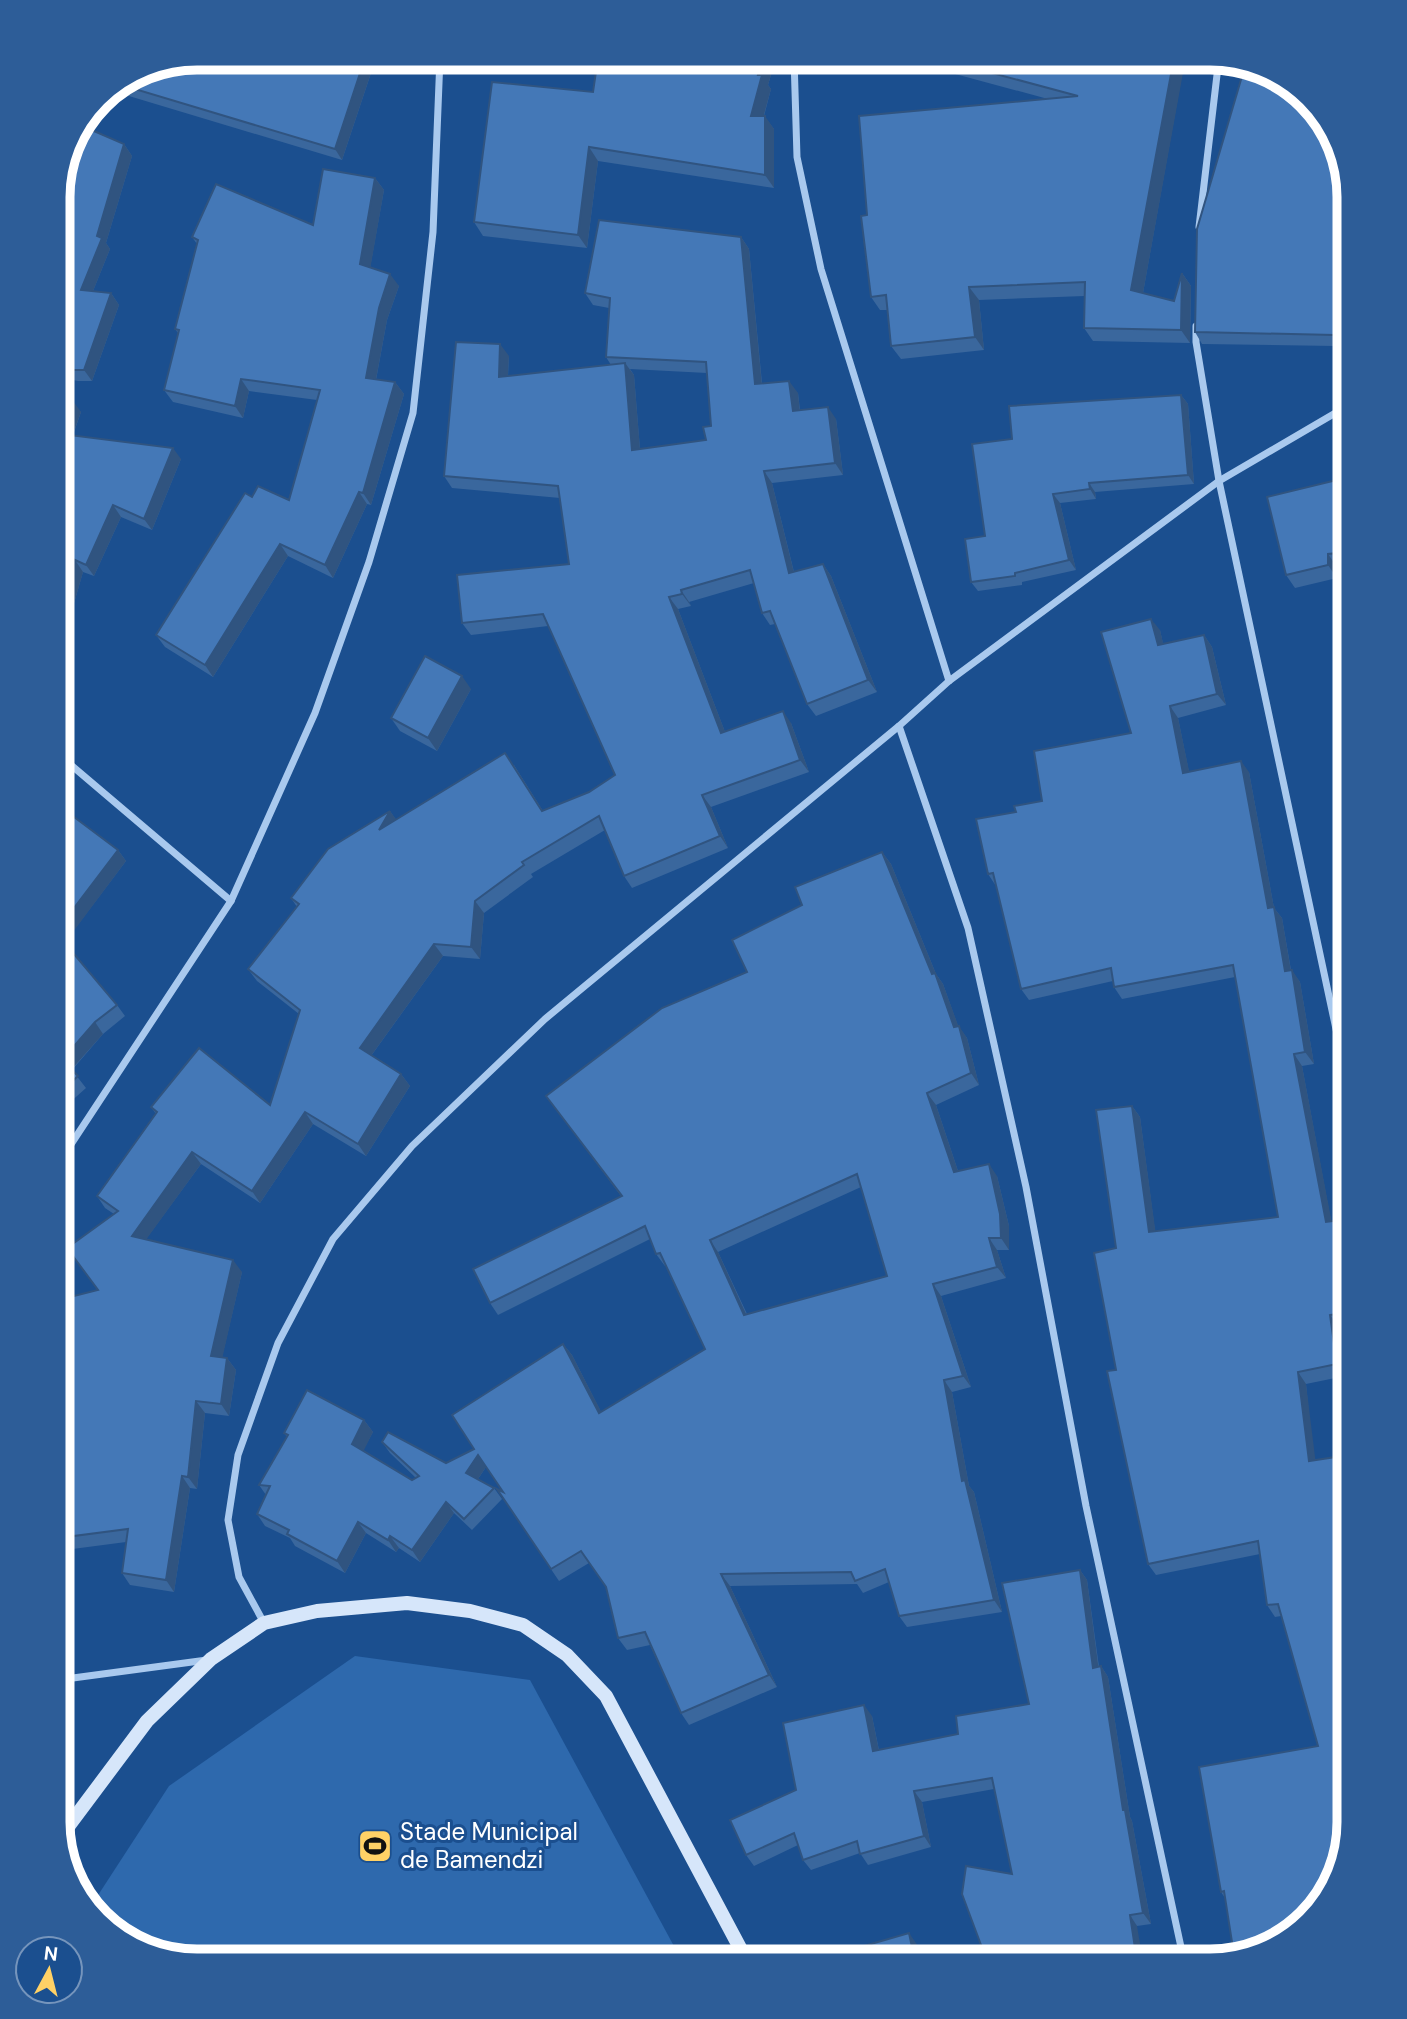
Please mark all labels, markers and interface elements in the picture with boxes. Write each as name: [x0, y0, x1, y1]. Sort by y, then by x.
place label: Stade Municipal de Bamendzi: [400, 1816, 578, 1875]
sports icon: Stade Municipal de Bamendzi: [356, 1827, 394, 1865]
north arrow: [14, 1935, 84, 2005]
text: N: [43, 1940, 59, 1967]

